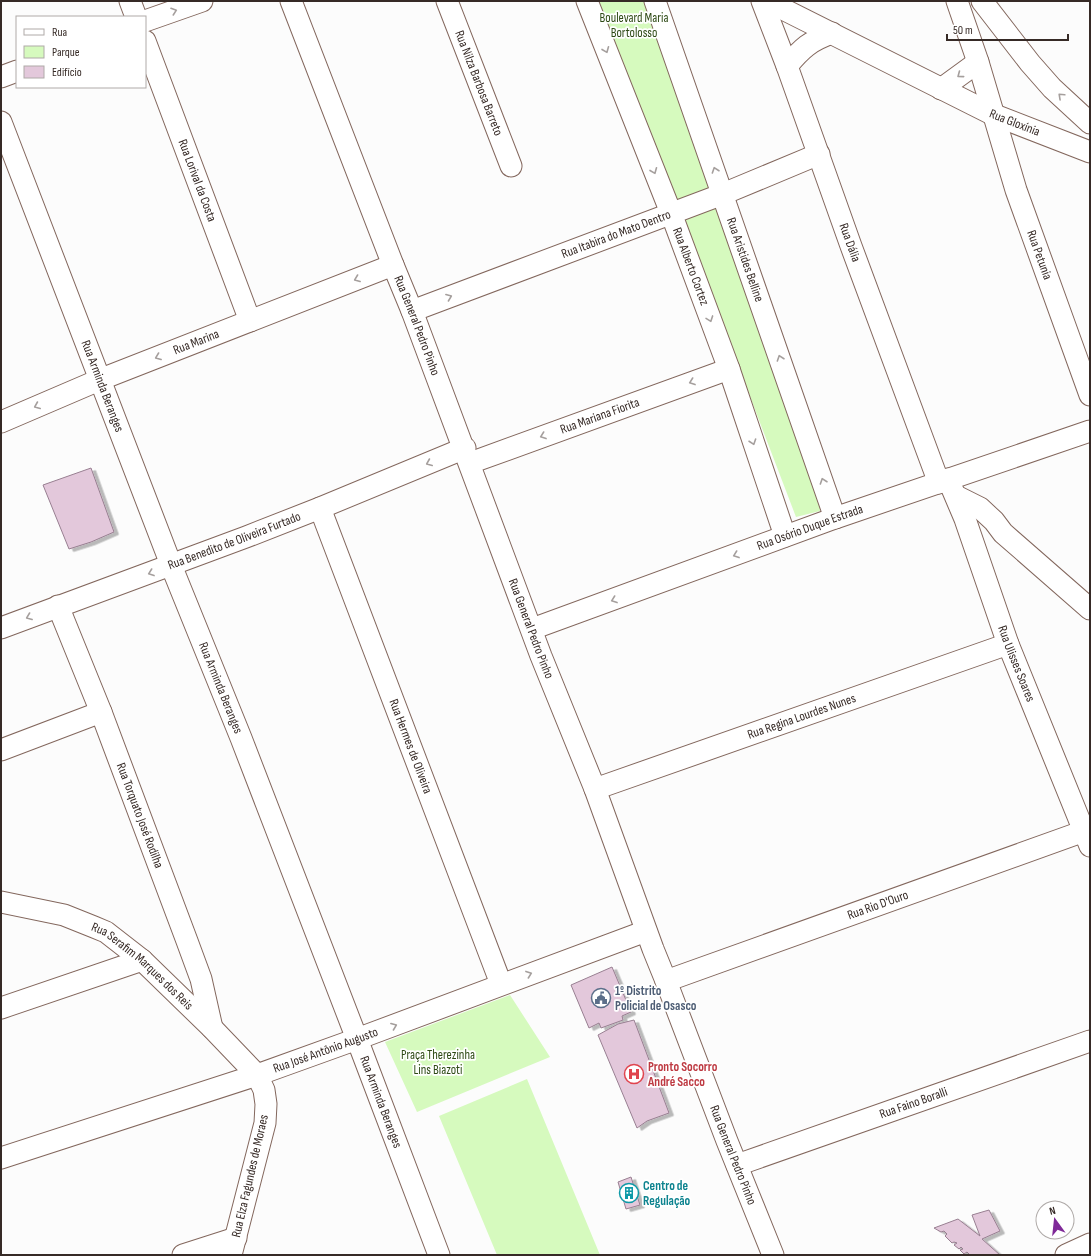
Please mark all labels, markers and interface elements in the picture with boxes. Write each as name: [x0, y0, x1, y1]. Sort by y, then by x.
one-way arrow: [170, 7, 177, 16]
park label: Boulevard Maria Bortolosso: [600, 10, 668, 41]
legend: [16, 16, 146, 88]
scale bar: [947, 16, 1068, 42]
text: 50 m: [953, 23, 973, 38]
text: Rua: [52, 25, 68, 40]
street label: Rua Nilza Barbosa Barreto: [451, 28, 506, 138]
text: Parque: [52, 45, 80, 60]
one-way arrow: [602, 47, 610, 54]
text: Edifício: [52, 65, 82, 80]
one-way arrow: [957, 71, 964, 78]
one-way arrow: [1058, 93, 1066, 101]
street label: Rua Gloxínia: [987, 106, 1042, 140]
street label: Rua Lorival da Costa: [175, 137, 220, 224]
one-way arrow: [711, 166, 719, 173]
one-way arrow: [649, 167, 657, 175]
street label: Rua Itabira do Mato Dentro: [559, 206, 673, 262]
street label: Rua Aristides Belline: [723, 215, 767, 304]
street label: Rua Dália: [836, 221, 864, 264]
street label: Rua Alberto Cortez: [669, 225, 713, 308]
street label: Rua Petunia: [1023, 228, 1056, 282]
street label: Rua General Pedro Pinho: [390, 273, 443, 378]
one-way arrow: [353, 274, 360, 282]
one-way arrow: [445, 294, 452, 302]
one-way arrow: [705, 315, 714, 322]
street label: Rua Marina: [171, 326, 221, 358]
street label: Rua Arminda Beranges: [78, 338, 127, 435]
one-way arrow: [154, 352, 161, 360]
one-way arrow: [776, 355, 785, 362]
one-way arrow: [688, 378, 695, 386]
street label: Rua Mariana Fiorita: [558, 394, 642, 438]
one-way arrow: [34, 402, 41, 410]
one-way arrow: [540, 432, 547, 440]
one-way arrow: [748, 438, 757, 445]
one-way arrow: [425, 458, 433, 466]
one-way arrow: [819, 478, 827, 485]
street label: Rua Osório Duque Estrada: [755, 501, 865, 554]
street label: Rua Benedito de Oliveira Furtado: [166, 508, 303, 573]
one-way arrow: [732, 550, 739, 558]
one-way arrow: [148, 568, 155, 576]
street label: Rua General Pedro Pinho: [505, 576, 557, 681]
one-way arrow: [610, 595, 617, 603]
one-way arrow: [26, 613, 33, 621]
street label: Rua Ulisses Soares: [994, 623, 1039, 704]
street label: Rua Arminda Beranges: [195, 640, 246, 736]
street label: Rua Regina Lourdes Nunes: [745, 690, 858, 743]
street label: Rua Hermes de Oliveira: [385, 697, 436, 796]
street label: Rua Torquato José Rodilha: [113, 761, 167, 870]
street label: Rua Rio D'Ouro: [845, 887, 910, 923]
street label: Rua Serafim Marques dos Reis: [89, 919, 197, 1013]
one-way arrow: [525, 971, 532, 979]
place label: 1º Distrito Policial de Osasco: [615, 983, 697, 1014]
public building icon: 1º Distrito Policial de Osasco: [590, 987, 612, 1009]
one-way arrow: [390, 1022, 397, 1030]
street label: Rua José Antônio Augusto: [271, 1024, 380, 1077]
park label: Praça Therezinha Lins Biazoti: [401, 1047, 475, 1078]
street label: Rua Arminda Beranges: [356, 1054, 406, 1150]
place label: Pronto Socorro André Sacco: [647, 1059, 718, 1090]
hospital icon: Pronto Socorro André Sacco: [623, 1063, 645, 1085]
street label: Rua Faino Boralli: [877, 1084, 950, 1122]
street label: Rua General Pedro Pinho: [706, 1103, 760, 1207]
street label: Rua Elza Fagundes de Moraes: [228, 1113, 272, 1239]
place label: Centro de Regulação: [643, 1178, 691, 1209]
building icon: Centro de Regulação: [618, 1182, 640, 1204]
north arrow: [1035, 1200, 1075, 1240]
text: N: [1048, 1204, 1057, 1218]

